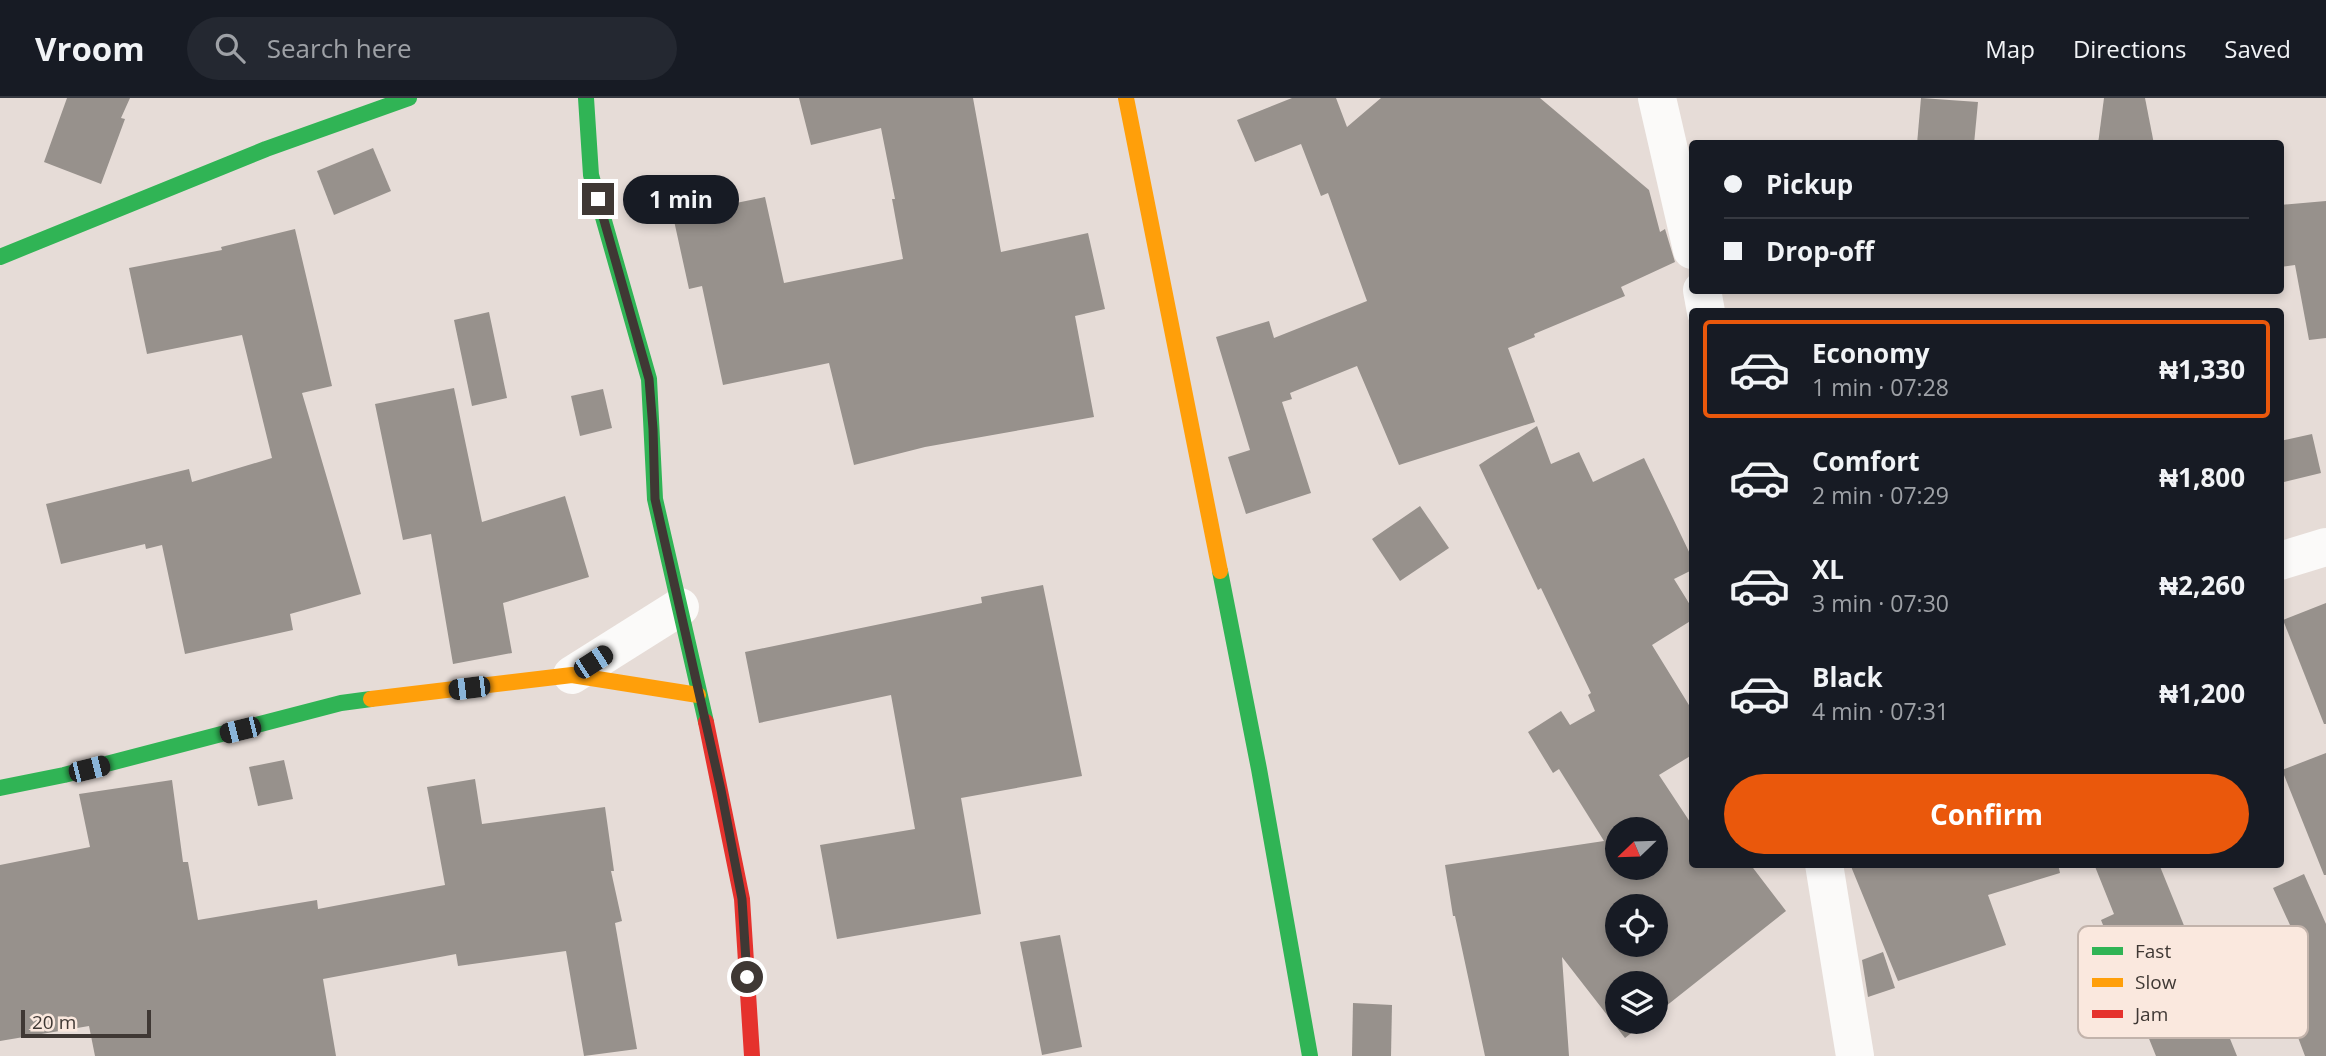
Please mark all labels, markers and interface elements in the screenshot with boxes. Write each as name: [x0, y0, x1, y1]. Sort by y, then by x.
search box: [187, 17, 677, 80]
text: Vroom: [35, 26, 145, 71]
icon: search: [211, 29, 249, 67]
text: Search here: [267, 30, 412, 66]
text: Map: [1985, 32, 2035, 65]
text: Directions: [2073, 32, 2186, 65]
text: Saved: [2224, 32, 2291, 65]
text: Pickup: [1766, 166, 1853, 202]
callout: 1 min: [622, 174, 738, 224]
route end: [582, 183, 614, 215]
text: 1 min: [649, 183, 713, 215]
text: Drop-off: [1766, 233, 1874, 269]
text: Economy: [1812, 335, 1930, 371]
icon: car: [1728, 338, 1791, 401]
text: ₦1,330: [2159, 351, 2245, 387]
text: 1 min · 07:28: [1812, 371, 1949, 403]
text: Comfort: [1812, 443, 1919, 479]
icon: car: [1728, 446, 1791, 509]
text: ₦1,800: [2159, 459, 2245, 495]
text: 2 min · 07:29: [1812, 479, 1949, 511]
text: XL: [1812, 551, 1844, 587]
icon: car: [1728, 554, 1791, 617]
text: ₦2,260: [2159, 567, 2245, 603]
text: 3 min · 07:30: [1812, 587, 1949, 619]
car: [570, 642, 617, 682]
text: Black: [1812, 659, 1883, 695]
icon: car: [1728, 662, 1791, 725]
car: [447, 675, 492, 701]
text: ₦1,200: [2159, 675, 2245, 711]
text: 4 min · 07:31: [1812, 695, 1949, 727]
car: [218, 715, 263, 745]
car: [67, 754, 112, 784]
button: Confirm: [1724, 774, 2249, 854]
north arrow: [1605, 817, 1668, 880]
map controls: [1605, 817, 1668, 1034]
button: locate: [1605, 894, 1668, 957]
legend: [2078, 926, 2308, 1038]
text: Fast: [2135, 938, 2171, 964]
route start: [731, 961, 763, 993]
text: Slow: [2135, 969, 2177, 995]
button: layers: [1605, 971, 1668, 1034]
text: Jam: [2133, 1001, 2168, 1027]
scale bar: [21, 1007, 150, 1039]
text: 20 m: [32, 1009, 76, 1035]

